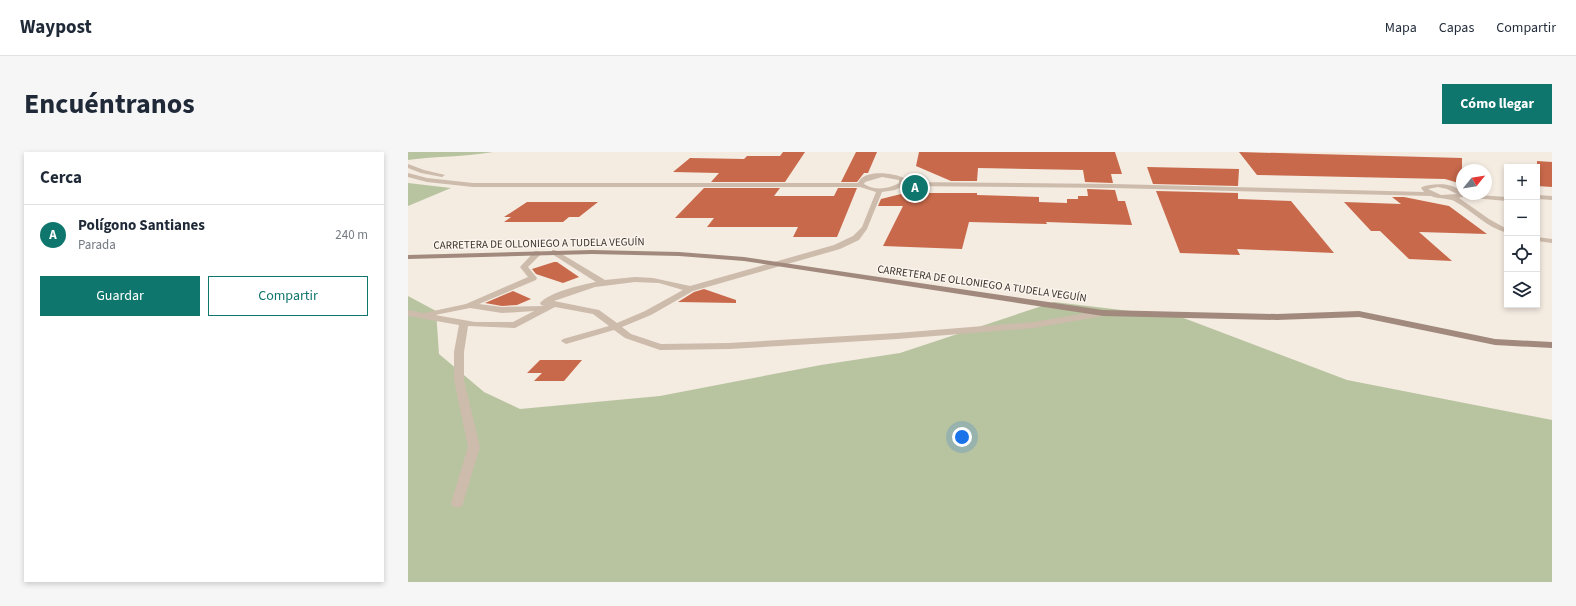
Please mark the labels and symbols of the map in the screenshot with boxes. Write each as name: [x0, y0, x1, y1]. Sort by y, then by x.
north arrow: [1456, 164, 1492, 200]
pin: A: [902, 173, 928, 203]
street label: CARRETERA DE OLLONIEGO A TUDELA VEGUÍN: [433, 234, 645, 253]
street label: CARRETERA DE OLLONIEGO A TUDELA VEGUÍN: [876, 261, 1088, 306]
your location: [952, 427, 972, 447]

